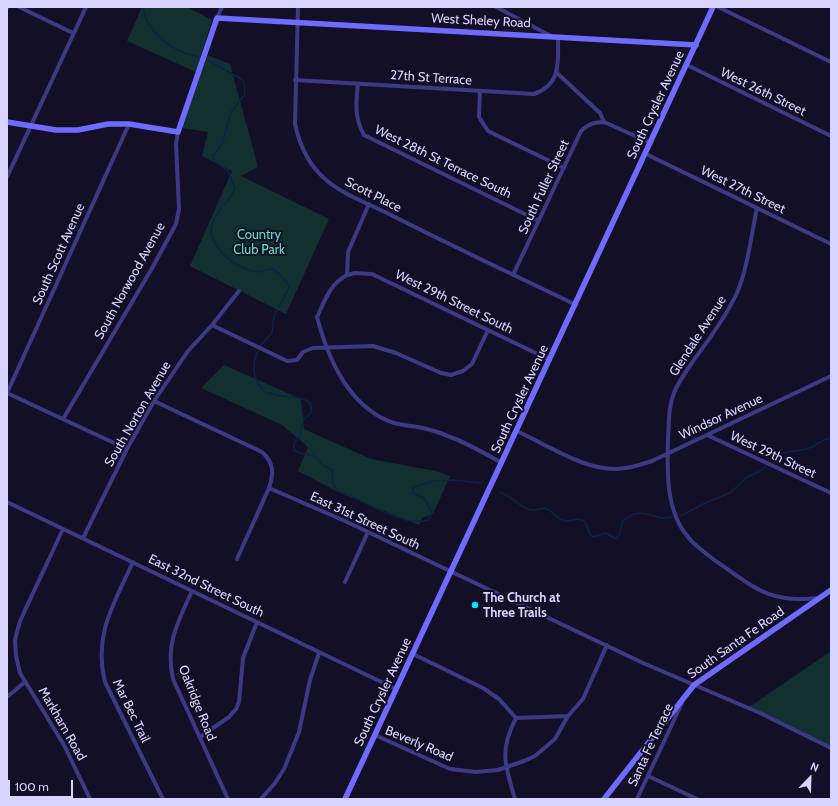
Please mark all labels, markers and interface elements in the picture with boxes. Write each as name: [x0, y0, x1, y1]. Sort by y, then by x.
street label: West Sheley Road: [431, 11, 531, 31]
street label: South Crysler Avenue: [624, 48, 688, 162]
street label: West 26th Street: [718, 65, 808, 119]
street label: 27th St Terrace: [390, 67, 472, 89]
street label: West 28th St Terrace South: [372, 122, 514, 202]
street label: South Fuller Street: [515, 137, 573, 237]
street label: West 27th Street: [698, 163, 788, 217]
street label: Scott Place: [342, 174, 404, 216]
street label: South Scott Avenue: [30, 201, 88, 307]
street label: South Norwood Avenue: [91, 220, 169, 342]
park label: Country Club Park: [233, 227, 285, 258]
street label: West 29th Street South: [393, 267, 515, 337]
street label: Glendale Avenue: [666, 293, 730, 379]
street label: South Crysler Avenue: [488, 342, 552, 456]
street label: South Norton Avenue: [101, 359, 175, 469]
street label: Windsor Avenue: [677, 391, 765, 443]
street label: West 29th Street: [728, 428, 818, 482]
street label: East 31st Street South: [308, 489, 422, 553]
street label: East 32nd Street South: [146, 551, 266, 621]
place label: The Church at Three Trails: [483, 590, 560, 621]
marker: The Church at Three Trails: [470, 600, 480, 610]
street label: South Santa Fe Road: [685, 604, 787, 682]
street label: South Crysler Avenue: [351, 635, 415, 749]
street label: Oakridge Road: [175, 663, 219, 743]
street label: Mar Bec Trail: [109, 677, 153, 745]
street label: Markham Road: [35, 684, 89, 764]
street label: Santa Fe Terrace: [625, 701, 677, 789]
street label: Beverly Road: [383, 723, 455, 765]
north arrow: [790, 758, 830, 798]
text: N: [808, 759, 821, 775]
scale bar: [10, 772, 75, 798]
text: 100 m: [15, 779, 49, 794]

